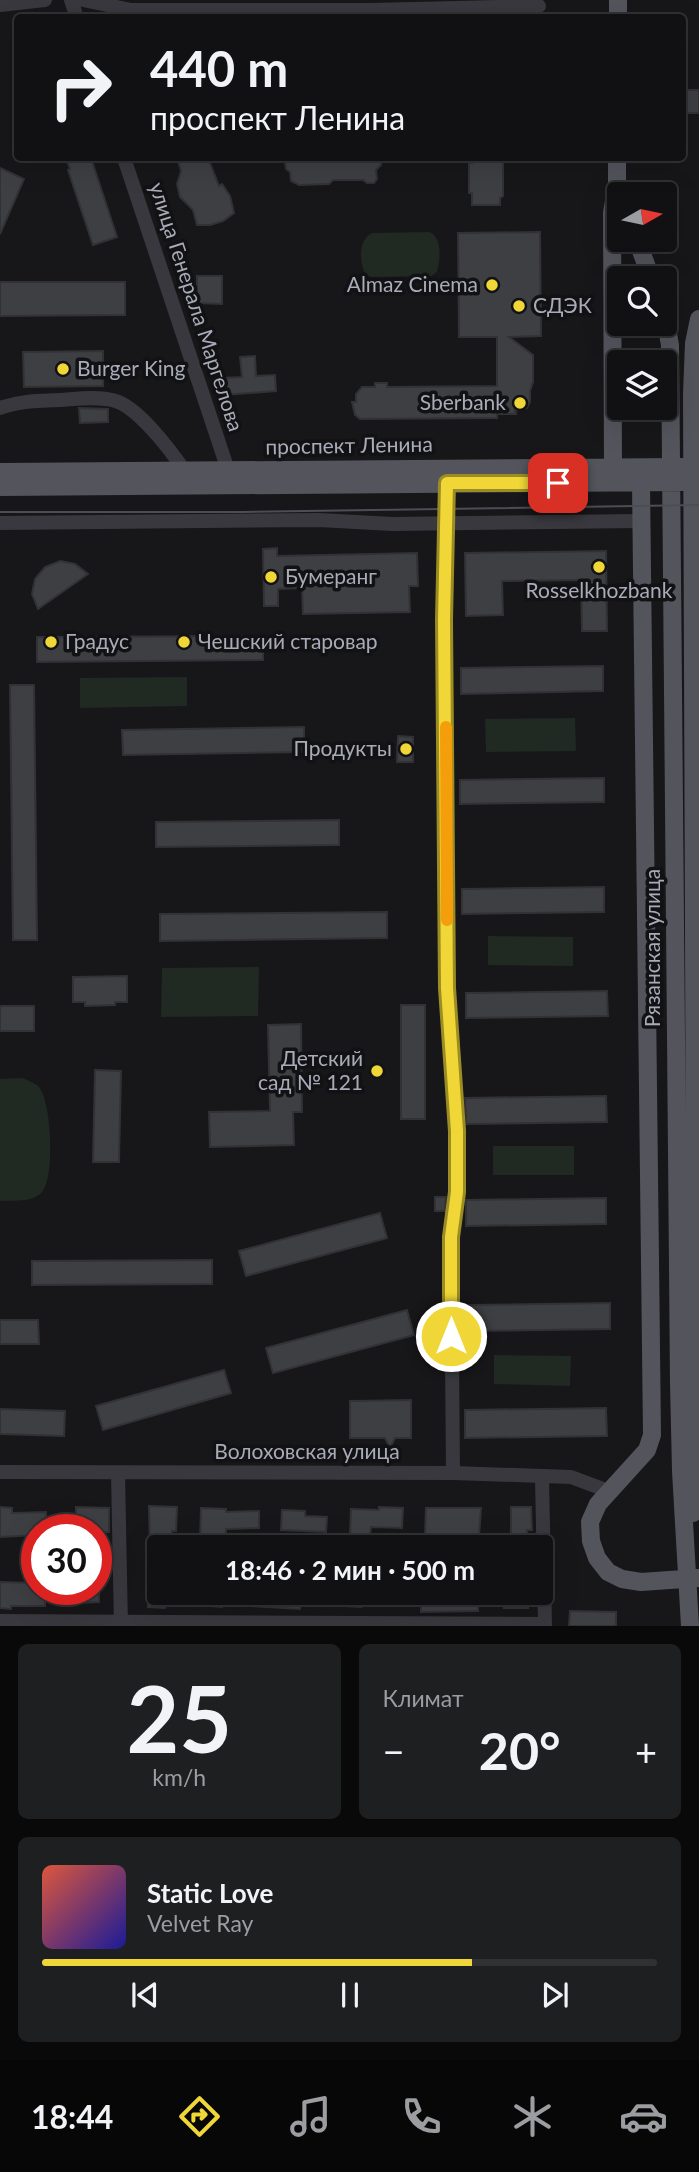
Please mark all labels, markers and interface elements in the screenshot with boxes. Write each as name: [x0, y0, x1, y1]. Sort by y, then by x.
text: 440 m: [150, 39, 288, 97]
icon: right: [35, 42, 126, 133]
text: проспект Ленина: [150, 98, 405, 137]
street label: улица Генерала Маргелова: [145, 179, 250, 434]
north arrow: [607, 182, 677, 252]
map controls: [607, 182, 677, 420]
button: search: [607, 266, 677, 336]
place label: Almaz Cinema: [347, 271, 478, 296]
marker: Almaz Cinema: [484, 277, 500, 293]
place label: СДЭК: [533, 292, 592, 317]
marker: СДЭК: [511, 298, 527, 314]
button: layers: [607, 350, 677, 420]
place label: Burger King: [77, 355, 186, 380]
marker: Burger King: [55, 361, 71, 377]
place label: Sberbank: [420, 389, 506, 414]
marker: Sberbank: [512, 395, 528, 411]
street label: проспект Ленина: [265, 431, 433, 458]
pin: [528, 453, 588, 513]
icon: arrive: [539, 464, 577, 502]
marker: Rosselkhozbank: [591, 559, 607, 575]
place label: Бумеранг: [285, 563, 377, 588]
marker: Бумеранг: [263, 569, 279, 585]
place label: Rosselkhozbank: [526, 577, 673, 602]
place label: Градус: [65, 628, 129, 653]
place label: Чешский старовар: [198, 628, 378, 653]
marker: Градус: [43, 634, 59, 650]
marker: Чешский старовар: [176, 634, 192, 650]
place label: Продукты: [293, 735, 392, 760]
marker: Продукты: [398, 741, 414, 757]
street label: Рязанская улица: [639, 869, 664, 1027]
place label: Детский сад № 121: [258, 1045, 363, 1094]
marker: Детский сад № 121: [369, 1063, 385, 1079]
position arrow: [414, 1299, 488, 1373]
street label: Волоховская улица: [214, 1438, 400, 1463]
speed limit sign: 30: [21, 1514, 112, 1605]
text: 18:46 · 2 мин · 500 m: [225, 1554, 475, 1586]
text: 25: [126, 1663, 232, 1772]
text: Климат: [383, 1684, 464, 1712]
text: 20°: [479, 1719, 561, 1781]
text: −: [383, 1728, 405, 1774]
text: +: [635, 1728, 657, 1774]
text: km/h: [152, 1763, 206, 1791]
text: Static Love: [147, 1877, 274, 1909]
text: Velvet Ray: [147, 1909, 253, 1937]
icon: previous: [126, 1976, 164, 2014]
icon: pause: [331, 1976, 369, 2014]
icon: next: [536, 1976, 574, 2014]
icon: directions: [175, 2092, 224, 2141]
icon: music: [286, 2092, 335, 2141]
icon: phone: [397, 2092, 446, 2141]
icon: climate: [508, 2092, 557, 2141]
icon: car: [619, 2092, 668, 2141]
text: 18:44: [31, 2097, 113, 2136]

